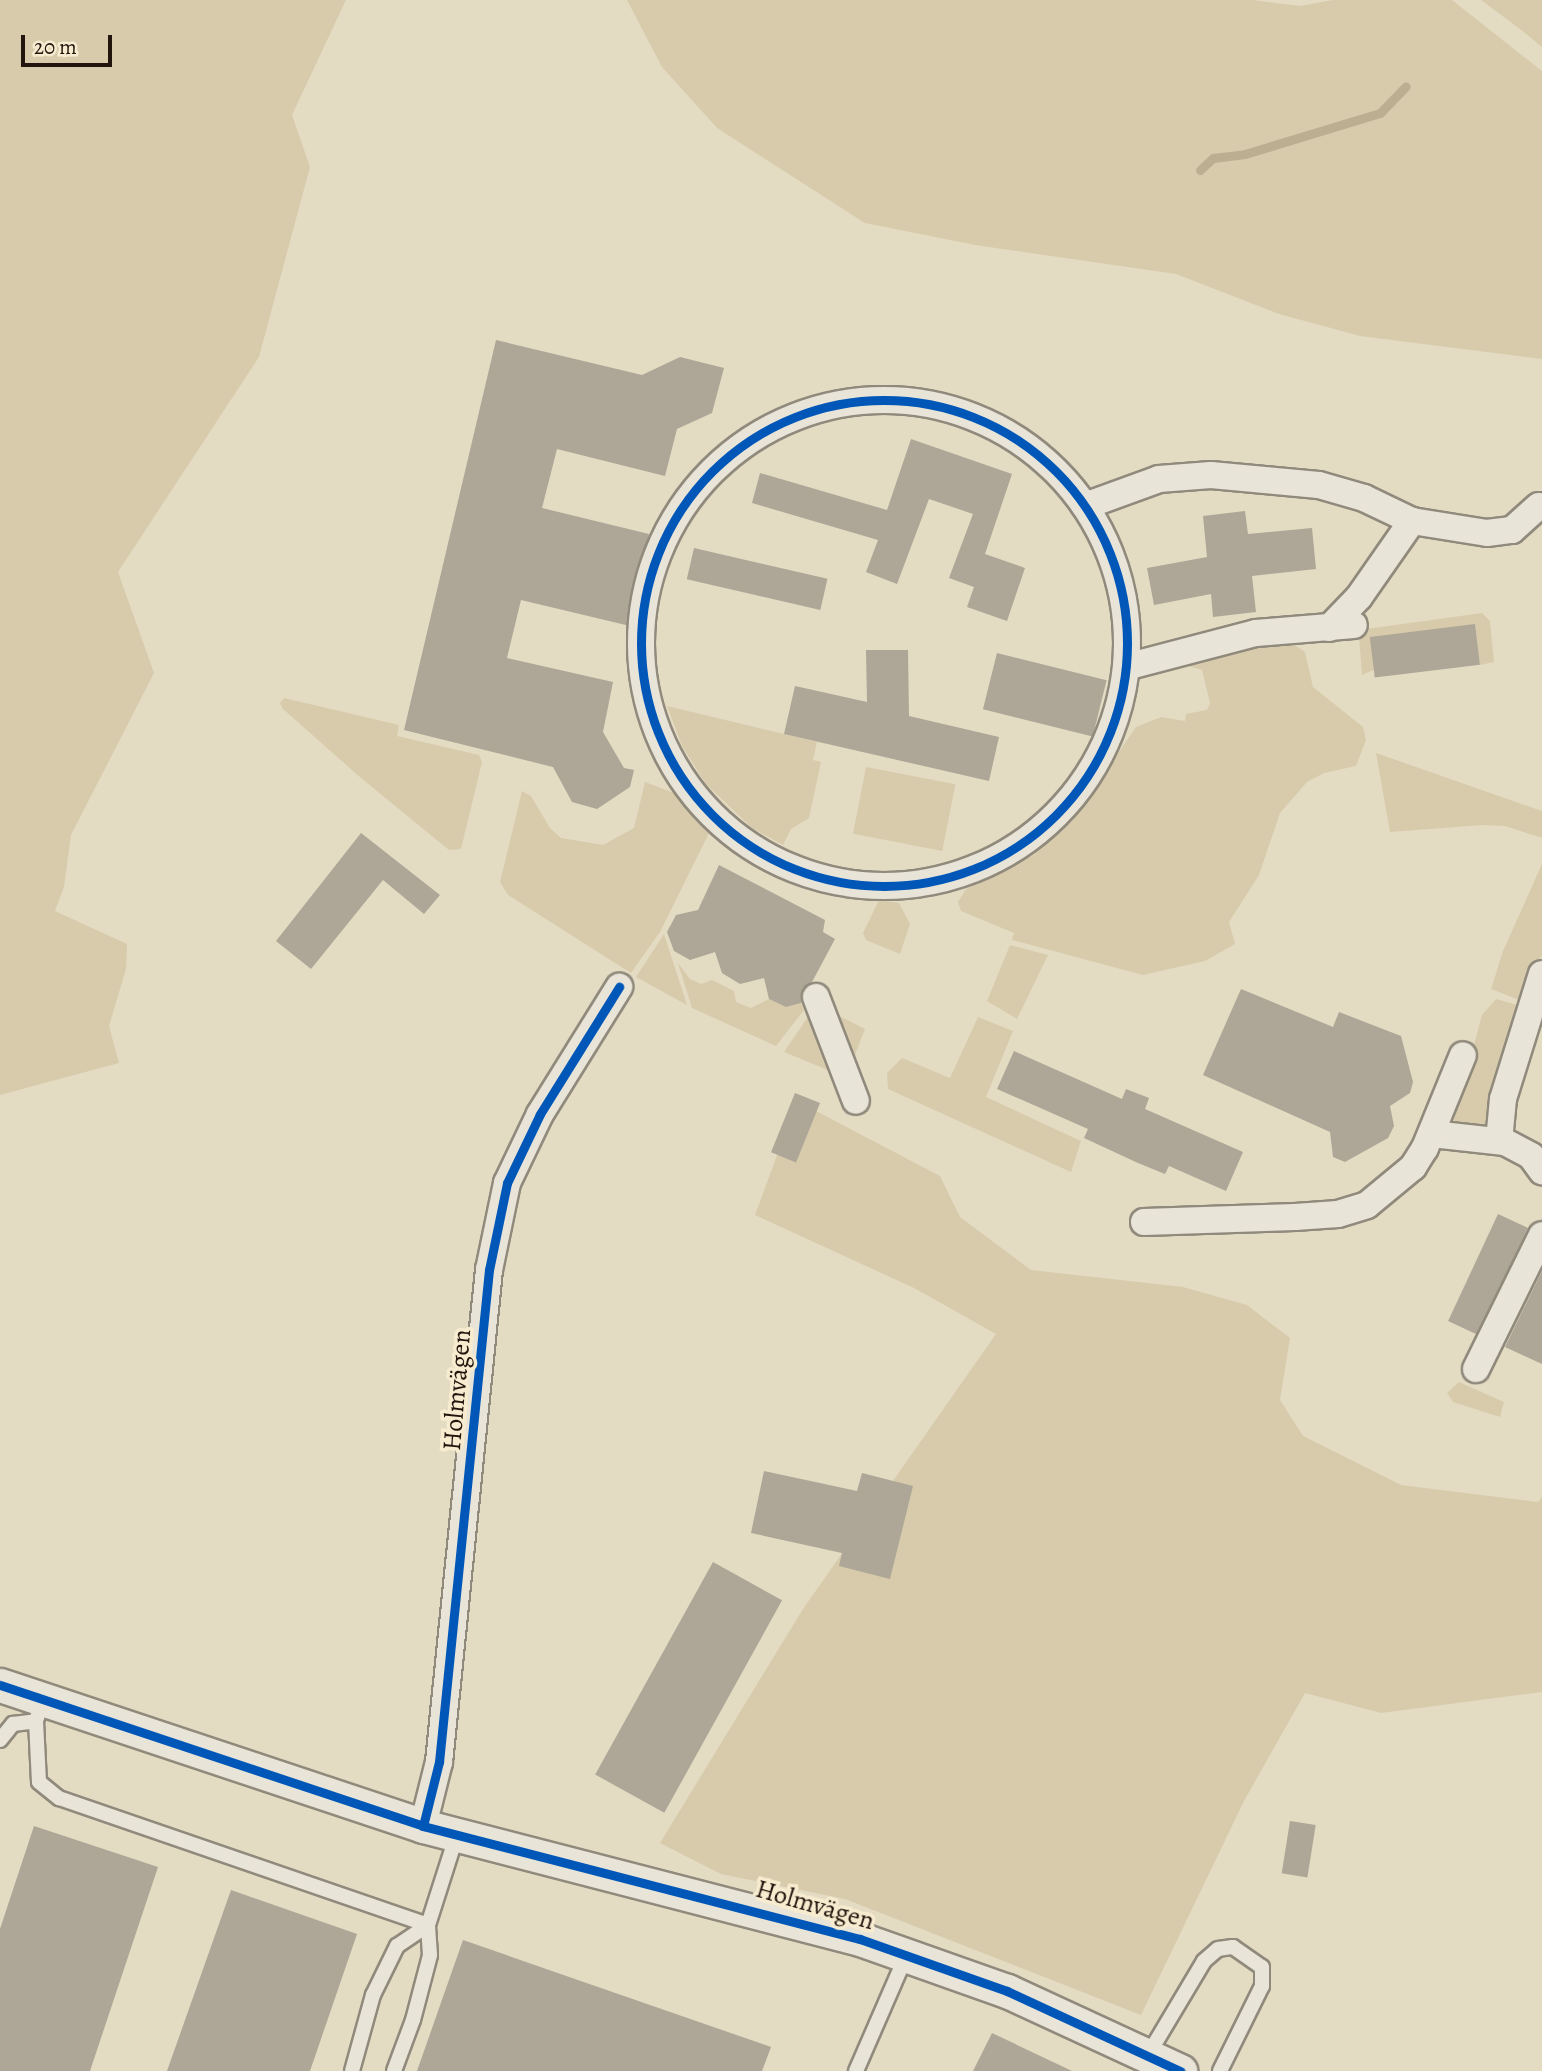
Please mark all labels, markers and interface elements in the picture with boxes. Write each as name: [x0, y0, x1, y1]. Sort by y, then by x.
scale bar: [24, 21, 116, 65]
text: 20 m: [34, 33, 77, 61]
street label: Holmvägen: [436, 1328, 478, 1452]
street label: Holmvägen: [752, 1873, 878, 1937]

